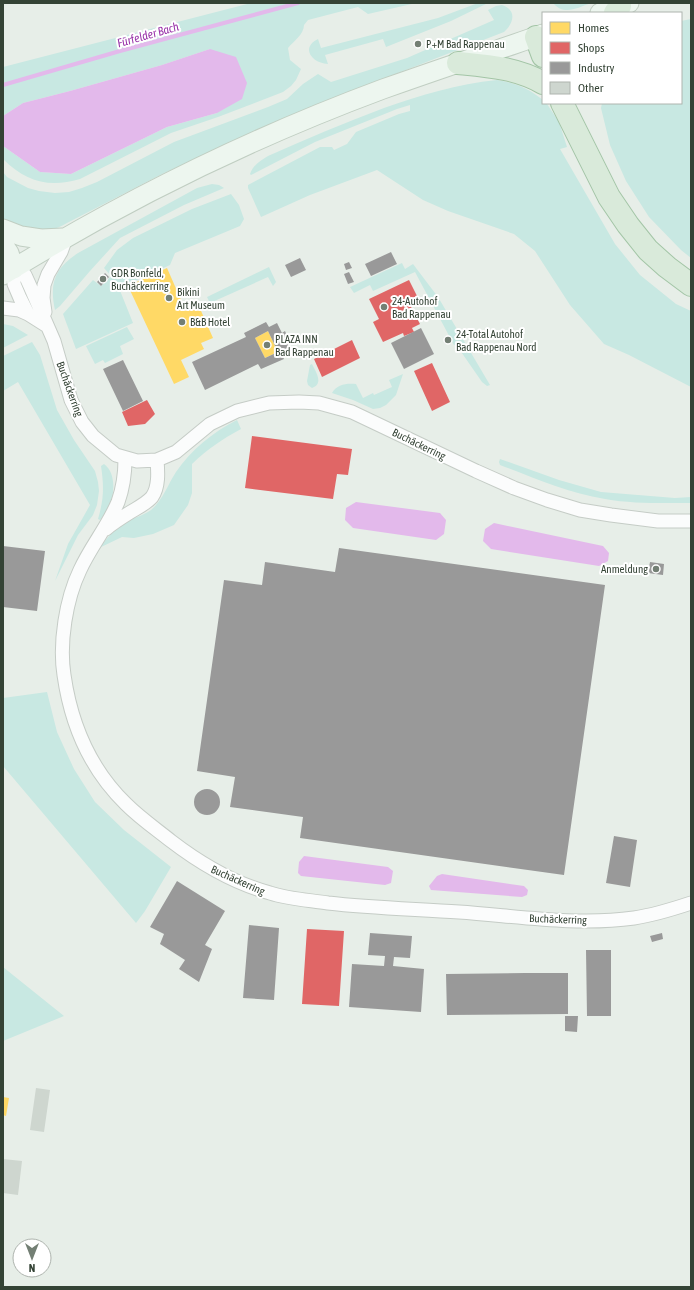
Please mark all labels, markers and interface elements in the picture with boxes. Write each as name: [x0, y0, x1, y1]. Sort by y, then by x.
legend: [542, 12, 682, 104]
water label: Fürfelder Bach: [116, 19, 181, 50]
text: Homes: [578, 21, 609, 35]
place label: P+M Bad Rappenau: [426, 38, 505, 50]
marker: P+M Bad Rappenau: [413, 39, 423, 49]
text: Shops: [578, 41, 604, 55]
text: Industry: [578, 61, 615, 75]
text: Other: [578, 81, 604, 95]
place label: GDR Bonfeld, Buchäckerring: [111, 267, 169, 292]
marker: GDR Bonfeld, Buchäckerring: [98, 274, 108, 284]
place label: Bikini Art Museum: [177, 286, 225, 311]
marker: Bikini Art Museum: [164, 293, 174, 303]
place label: 24-Autohof Bad Rappenau: [392, 295, 451, 320]
marker: 24-Autohof Bad Rappenau: [379, 302, 389, 312]
place label: B&B Hotel: [190, 316, 230, 328]
marker: B&B Hotel: [177, 317, 187, 327]
place label: 24-Total Autohof Bad Rappenau Nord: [456, 328, 536, 353]
place label: PLAZA INN Bad Rappenau: [275, 333, 334, 358]
marker: 24-Total Autohof Bad Rappenau Nord: [443, 335, 453, 345]
marker: PLAZA INN Bad Rappenau: [262, 340, 272, 350]
street label: Buchäckerring: [54, 360, 86, 418]
street label: Buchäckerring: [390, 426, 448, 462]
place label: Anmeldung: [601, 563, 648, 575]
marker: Anmeldung: [651, 564, 661, 574]
street label: Buchäckerring: [209, 863, 267, 897]
street label: Buchäckerring: [529, 912, 587, 926]
north arrow: [12, 1238, 52, 1278]
text: N: [29, 1262, 35, 1274]

